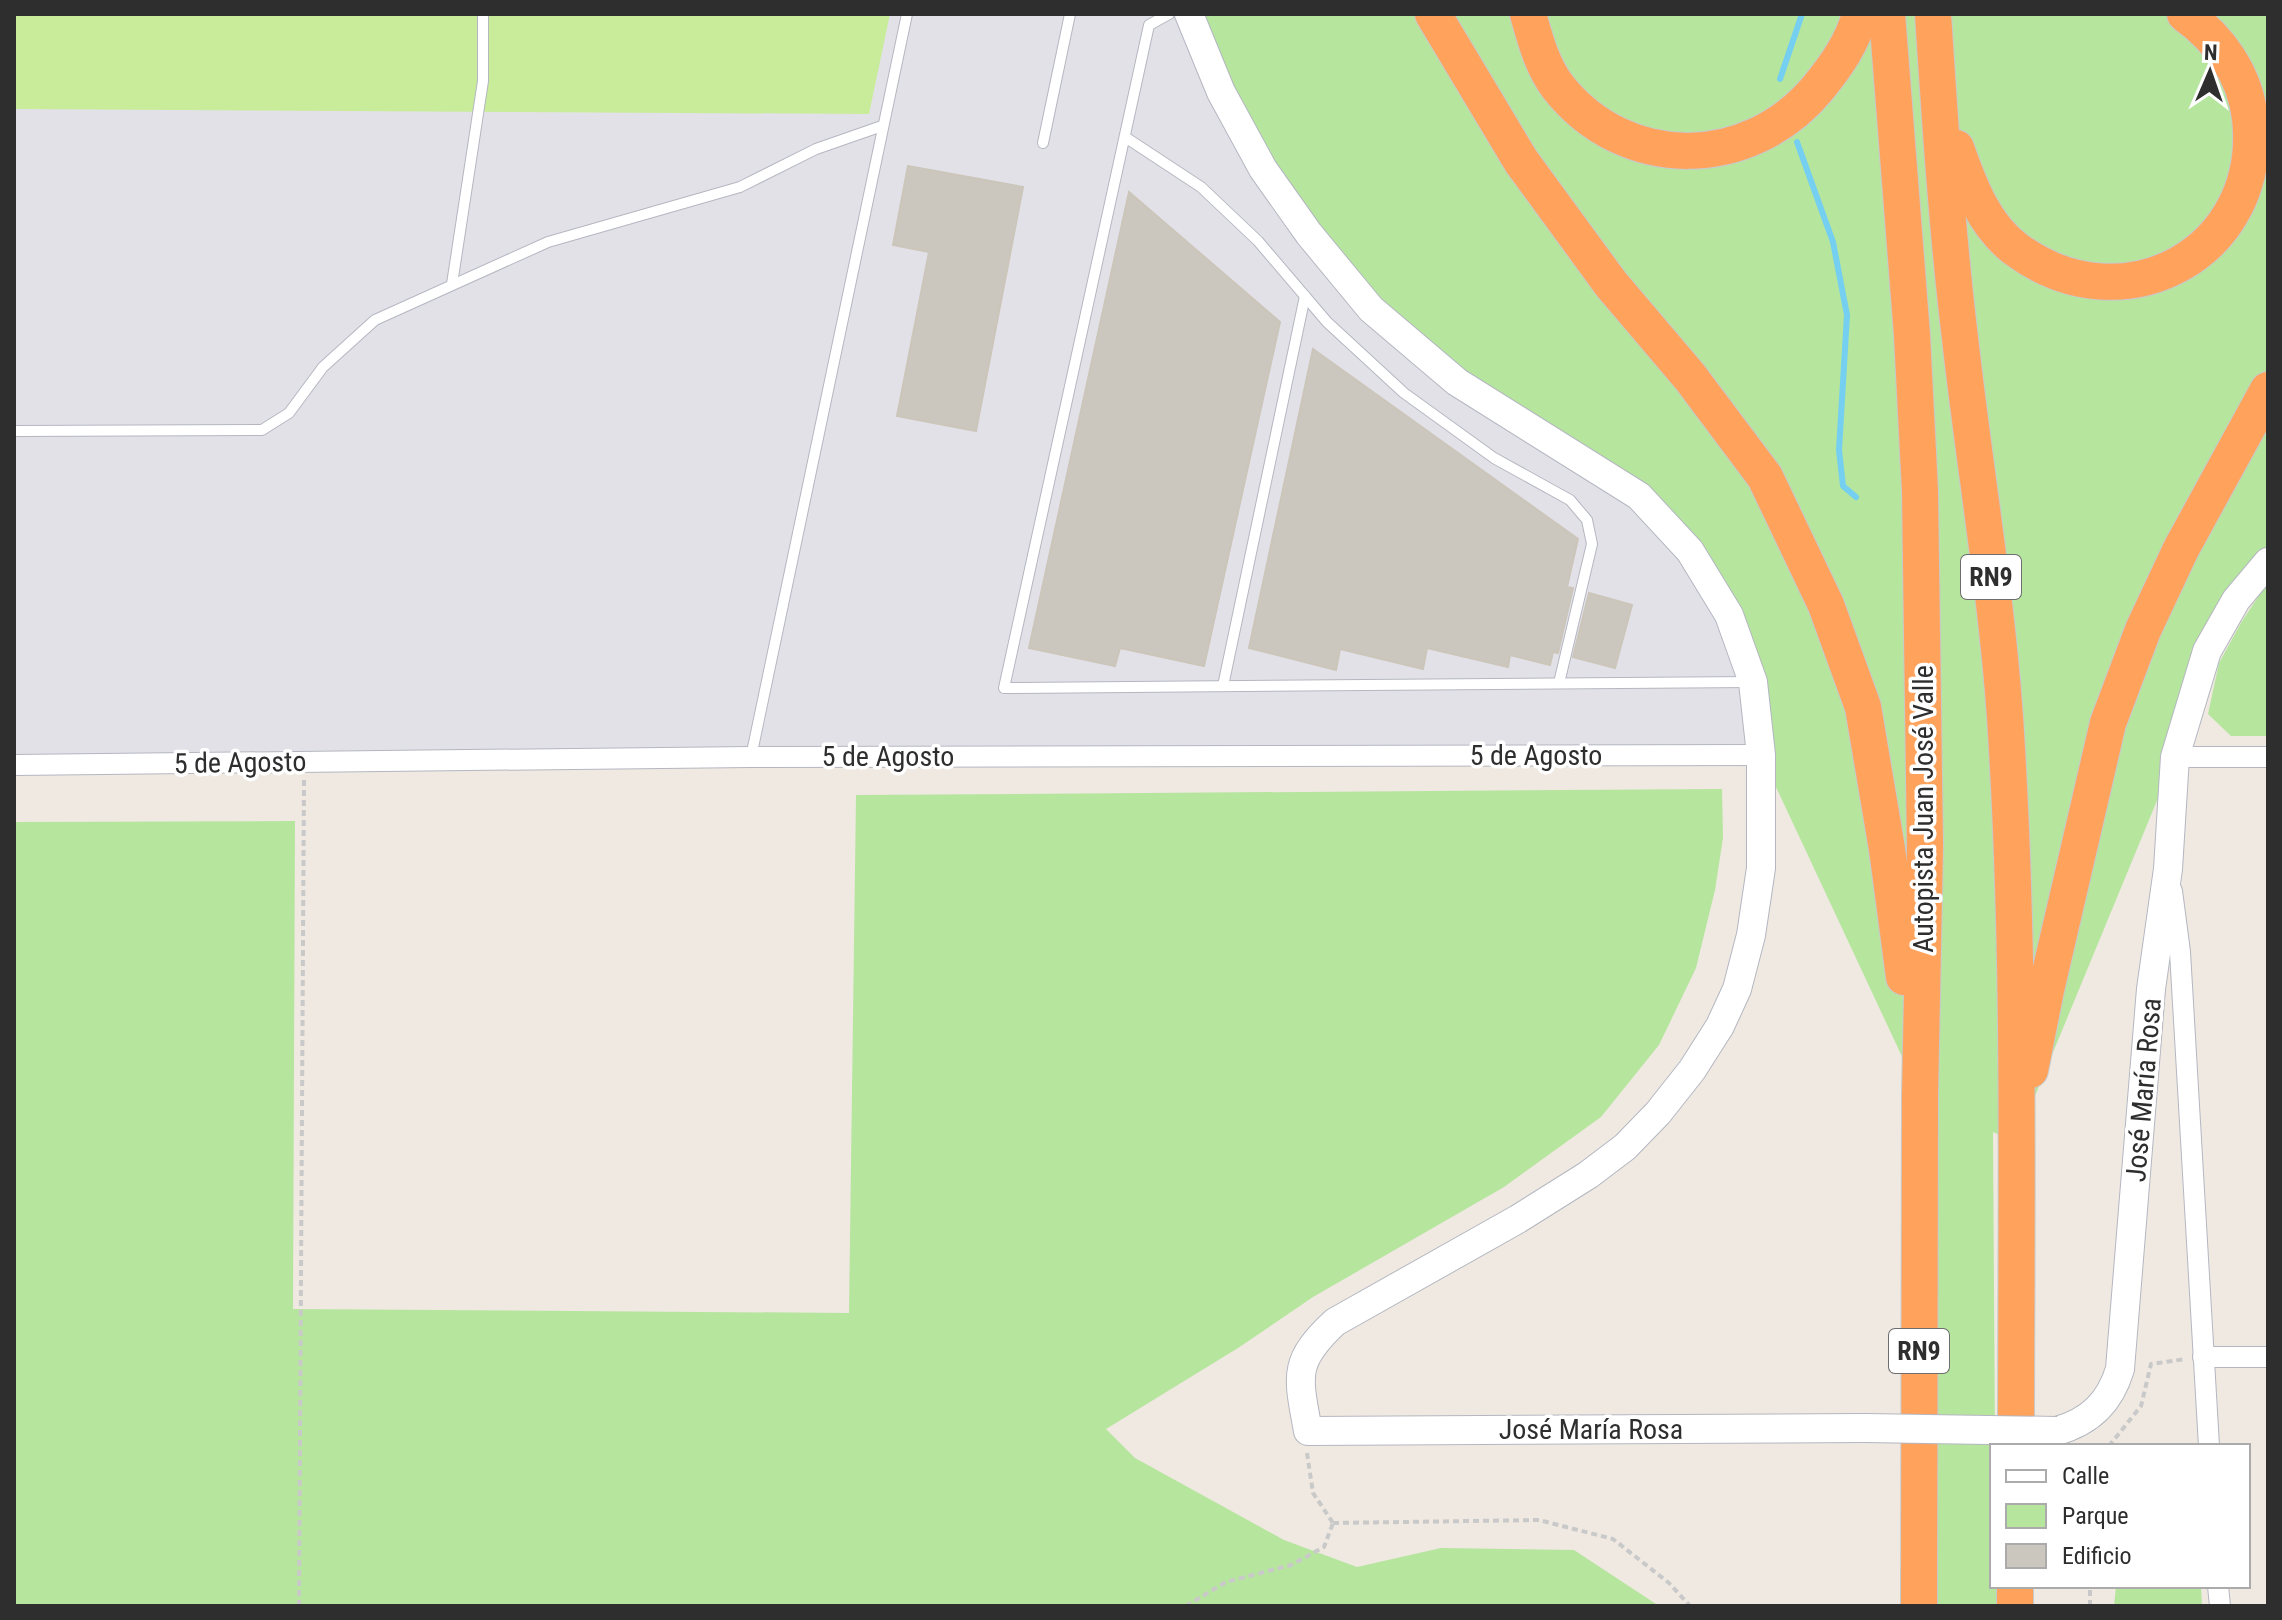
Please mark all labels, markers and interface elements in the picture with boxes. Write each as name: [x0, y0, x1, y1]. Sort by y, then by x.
north arrow: [2170, 32, 2250, 112]
text: N: [2204, 40, 2218, 65]
road number: RN9: [1961, 555, 2021, 599]
street label: Autopista Juan José Valle: [1907, 665, 1940, 953]
street label: 5 de Agosto: [1470, 739, 1602, 772]
street label: 5 de Agosto: [822, 740, 954, 773]
street label: 5 de Agosto: [173, 745, 307, 780]
street label: José María Rosa: [2119, 997, 2168, 1183]
road number: RN9: [1889, 1329, 1949, 1373]
street label: José María Rosa: [1499, 1413, 1683, 1446]
legend: [1990, 1444, 2250, 1588]
text: Calle: [2062, 1462, 2109, 1490]
text: Parque: [2062, 1502, 2129, 1530]
text: Edificio: [2062, 1542, 2132, 1570]

